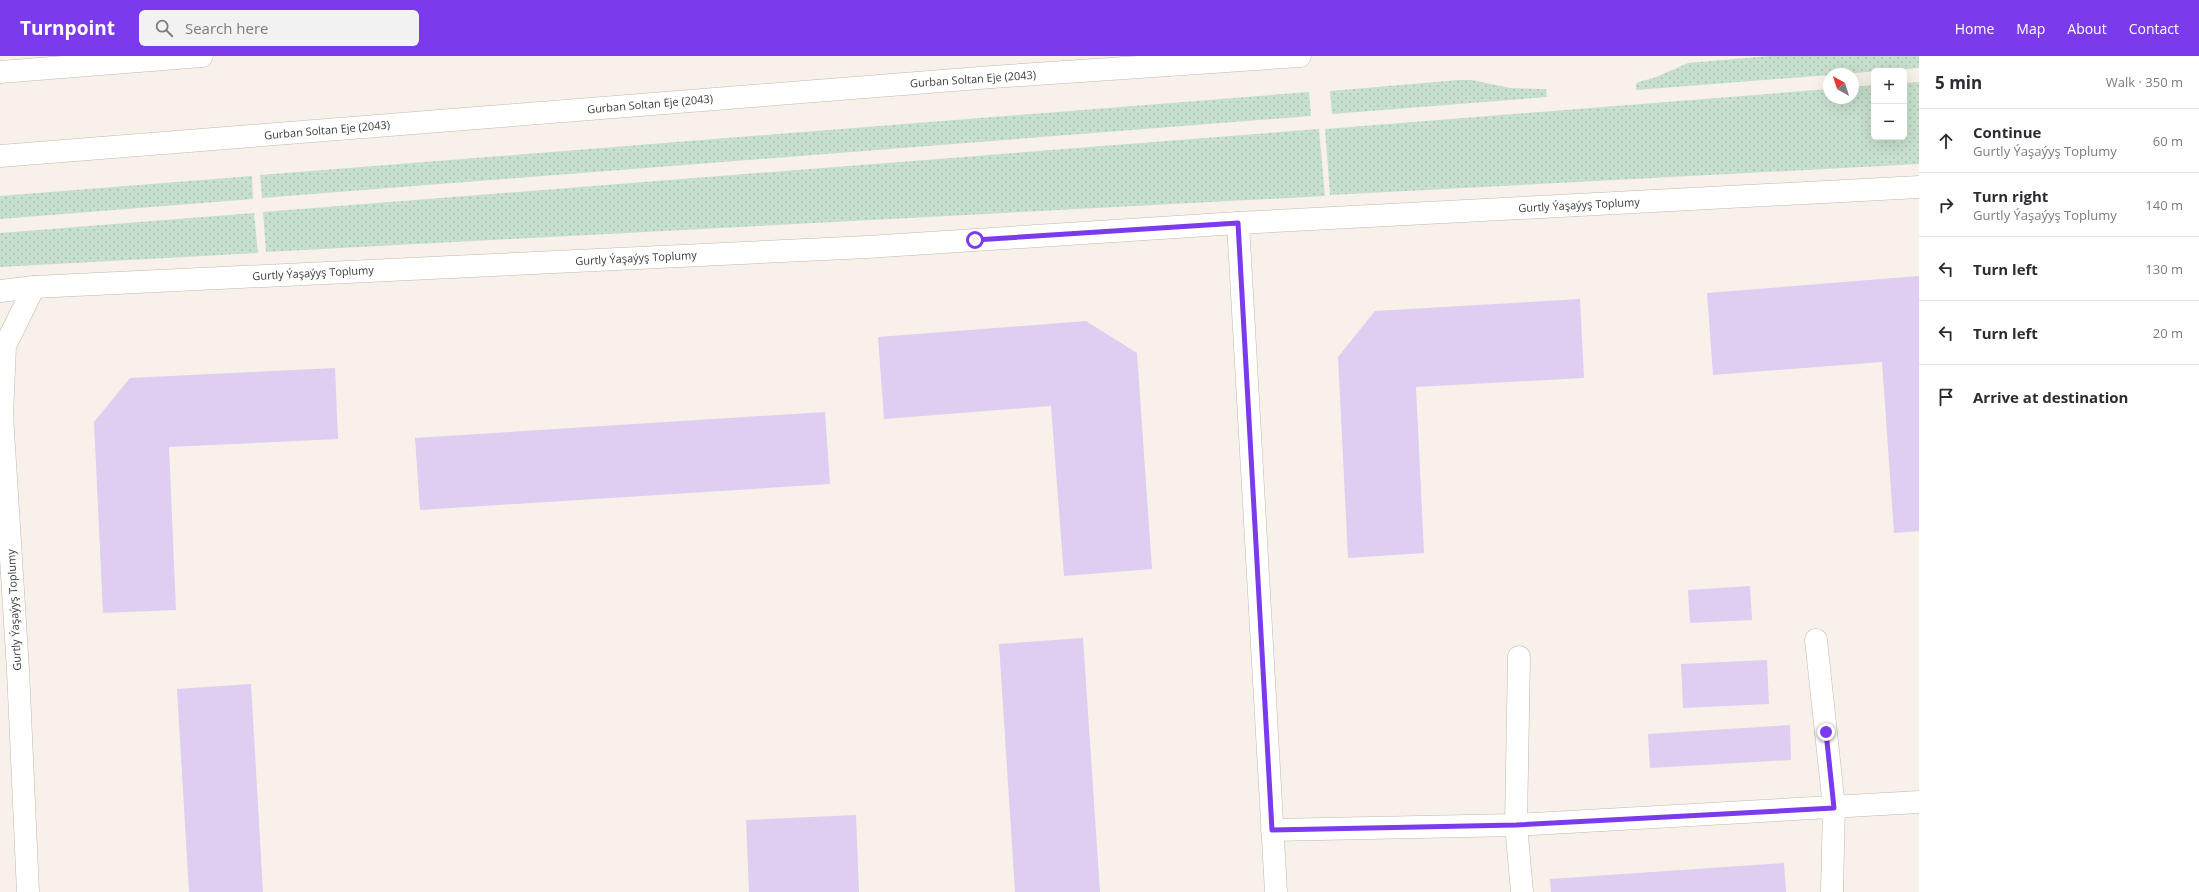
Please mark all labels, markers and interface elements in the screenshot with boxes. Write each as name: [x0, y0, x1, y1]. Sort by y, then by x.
search box: [139, 10, 419, 46]
text: Turnpoint: [20, 15, 115, 41]
icon: search: [153, 17, 175, 39]
text: Search here: [185, 18, 269, 38]
text: Home: [1955, 19, 1994, 38]
text: Map: [2016, 19, 2045, 38]
text: About: [2067, 19, 2107, 38]
text: Contact: [2129, 19, 2179, 38]
street label: Gurban Soltan Eje (2043): [909, 67, 1036, 90]
north arrow: [1823, 68, 1859, 104]
map controls: [1871, 68, 1907, 140]
button: +: [1871, 68, 1907, 104]
text: 5 min: [1935, 71, 1982, 94]
text: Walk · 350 m: [2106, 73, 2183, 91]
street label: Gurban Soltan Eje (2043): [586, 91, 714, 116]
button: −: [1871, 104, 1907, 140]
street label: Gurban Soltan Eje (2043): [263, 117, 391, 142]
text: Continue: [1973, 122, 2041, 142]
icon: ahead: [1935, 130, 1957, 152]
text: 60 m: [2153, 132, 2183, 150]
text: Gurtly Ýaşaýyş Toplumy: [1973, 142, 2117, 160]
text: Turn right: [1973, 186, 2048, 206]
street label: Gurtly Ýaşaýyş Toplumy: [1518, 194, 1641, 215]
icon: right: [1935, 194, 1957, 216]
text: 140 m: [2145, 196, 2183, 214]
text: Gurtly Ýaşaýyş Toplumy: [1973, 206, 2117, 224]
route start: [966, 231, 984, 249]
street label: Gurtly Ýaşaýyş Toplumy: [575, 247, 698, 268]
icon: left: [1935, 258, 1957, 280]
text: Turn left: [1973, 259, 2038, 279]
text: 130 m: [2145, 260, 2183, 278]
street label: Gurtly Ýaşaýyş Toplumy: [252, 262, 375, 283]
icon: left: [1935, 322, 1957, 344]
text: Turn left: [1973, 323, 2038, 343]
text: 20 m: [2153, 324, 2183, 342]
icon: arrive: [1935, 386, 1957, 408]
text: Arrive at destination: [1973, 387, 2128, 407]
street label: Gurtly Ýaşaýyş Toplumy: [3, 548, 24, 671]
route end: [1817, 723, 1835, 741]

